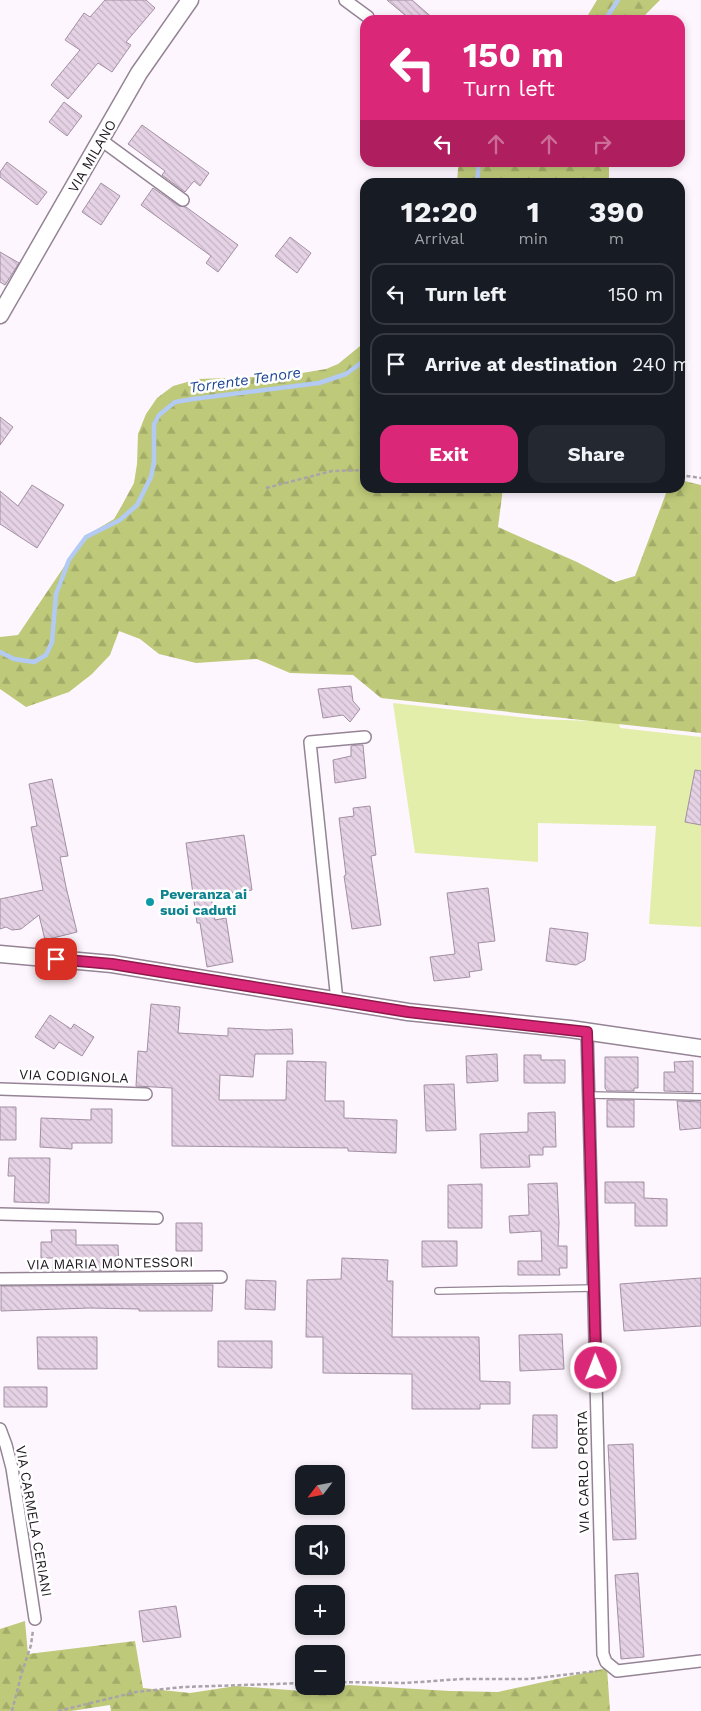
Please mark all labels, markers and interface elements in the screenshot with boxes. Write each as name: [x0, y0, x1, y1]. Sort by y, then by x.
text: 150 m: [463, 34, 564, 76]
icon: left: [380, 35, 445, 100]
text: Turn left: [463, 76, 555, 101]
street label: VIA MILANO: [65, 117, 119, 195]
icon: left: [429, 130, 457, 158]
icon: ahead: [482, 130, 510, 158]
icon: ahead: [535, 130, 563, 158]
icon: right: [588, 130, 616, 158]
text: 12:20: [401, 194, 478, 229]
text: 1: [527, 194, 540, 229]
text: 390: [589, 194, 644, 229]
text: Arrival: [414, 229, 464, 248]
text: min: [519, 229, 548, 248]
text: m: [609, 229, 624, 248]
icon: left: [382, 280, 410, 308]
text: Turn left: [425, 283, 506, 306]
text: 150 m: [608, 283, 663, 306]
icon: arrive: [382, 350, 410, 378]
text: Arrive at destination: [425, 353, 617, 376]
text: 240 m: [632, 353, 691, 376]
water label: Torrente Tenore: [188, 363, 302, 397]
button: Exit: [380, 425, 518, 483]
button: Share: [528, 425, 665, 483]
place label: Peveranza ai suoi caduti: [160, 886, 247, 918]
marker: Peveranza ai suoi caduti: [144, 896, 156, 908]
pin: [35, 938, 77, 980]
icon: arrive: [42, 945, 70, 973]
street label: VIA CODIGNOLA: [19, 1066, 129, 1086]
street label: VIA MARIA MONTESSORI: [26, 1254, 194, 1272]
position arrow: [569, 1341, 621, 1393]
street label: VIA CARLO PORTA: [574, 1411, 592, 1533]
street label: VIA CARMELA CERIANI: [13, 1444, 55, 1598]
north arrow: [295, 1465, 345, 1515]
map controls: [295, 1465, 345, 1695]
button: sound: [295, 1525, 345, 1575]
button: +: [295, 1585, 345, 1635]
button: −: [295, 1645, 345, 1695]

